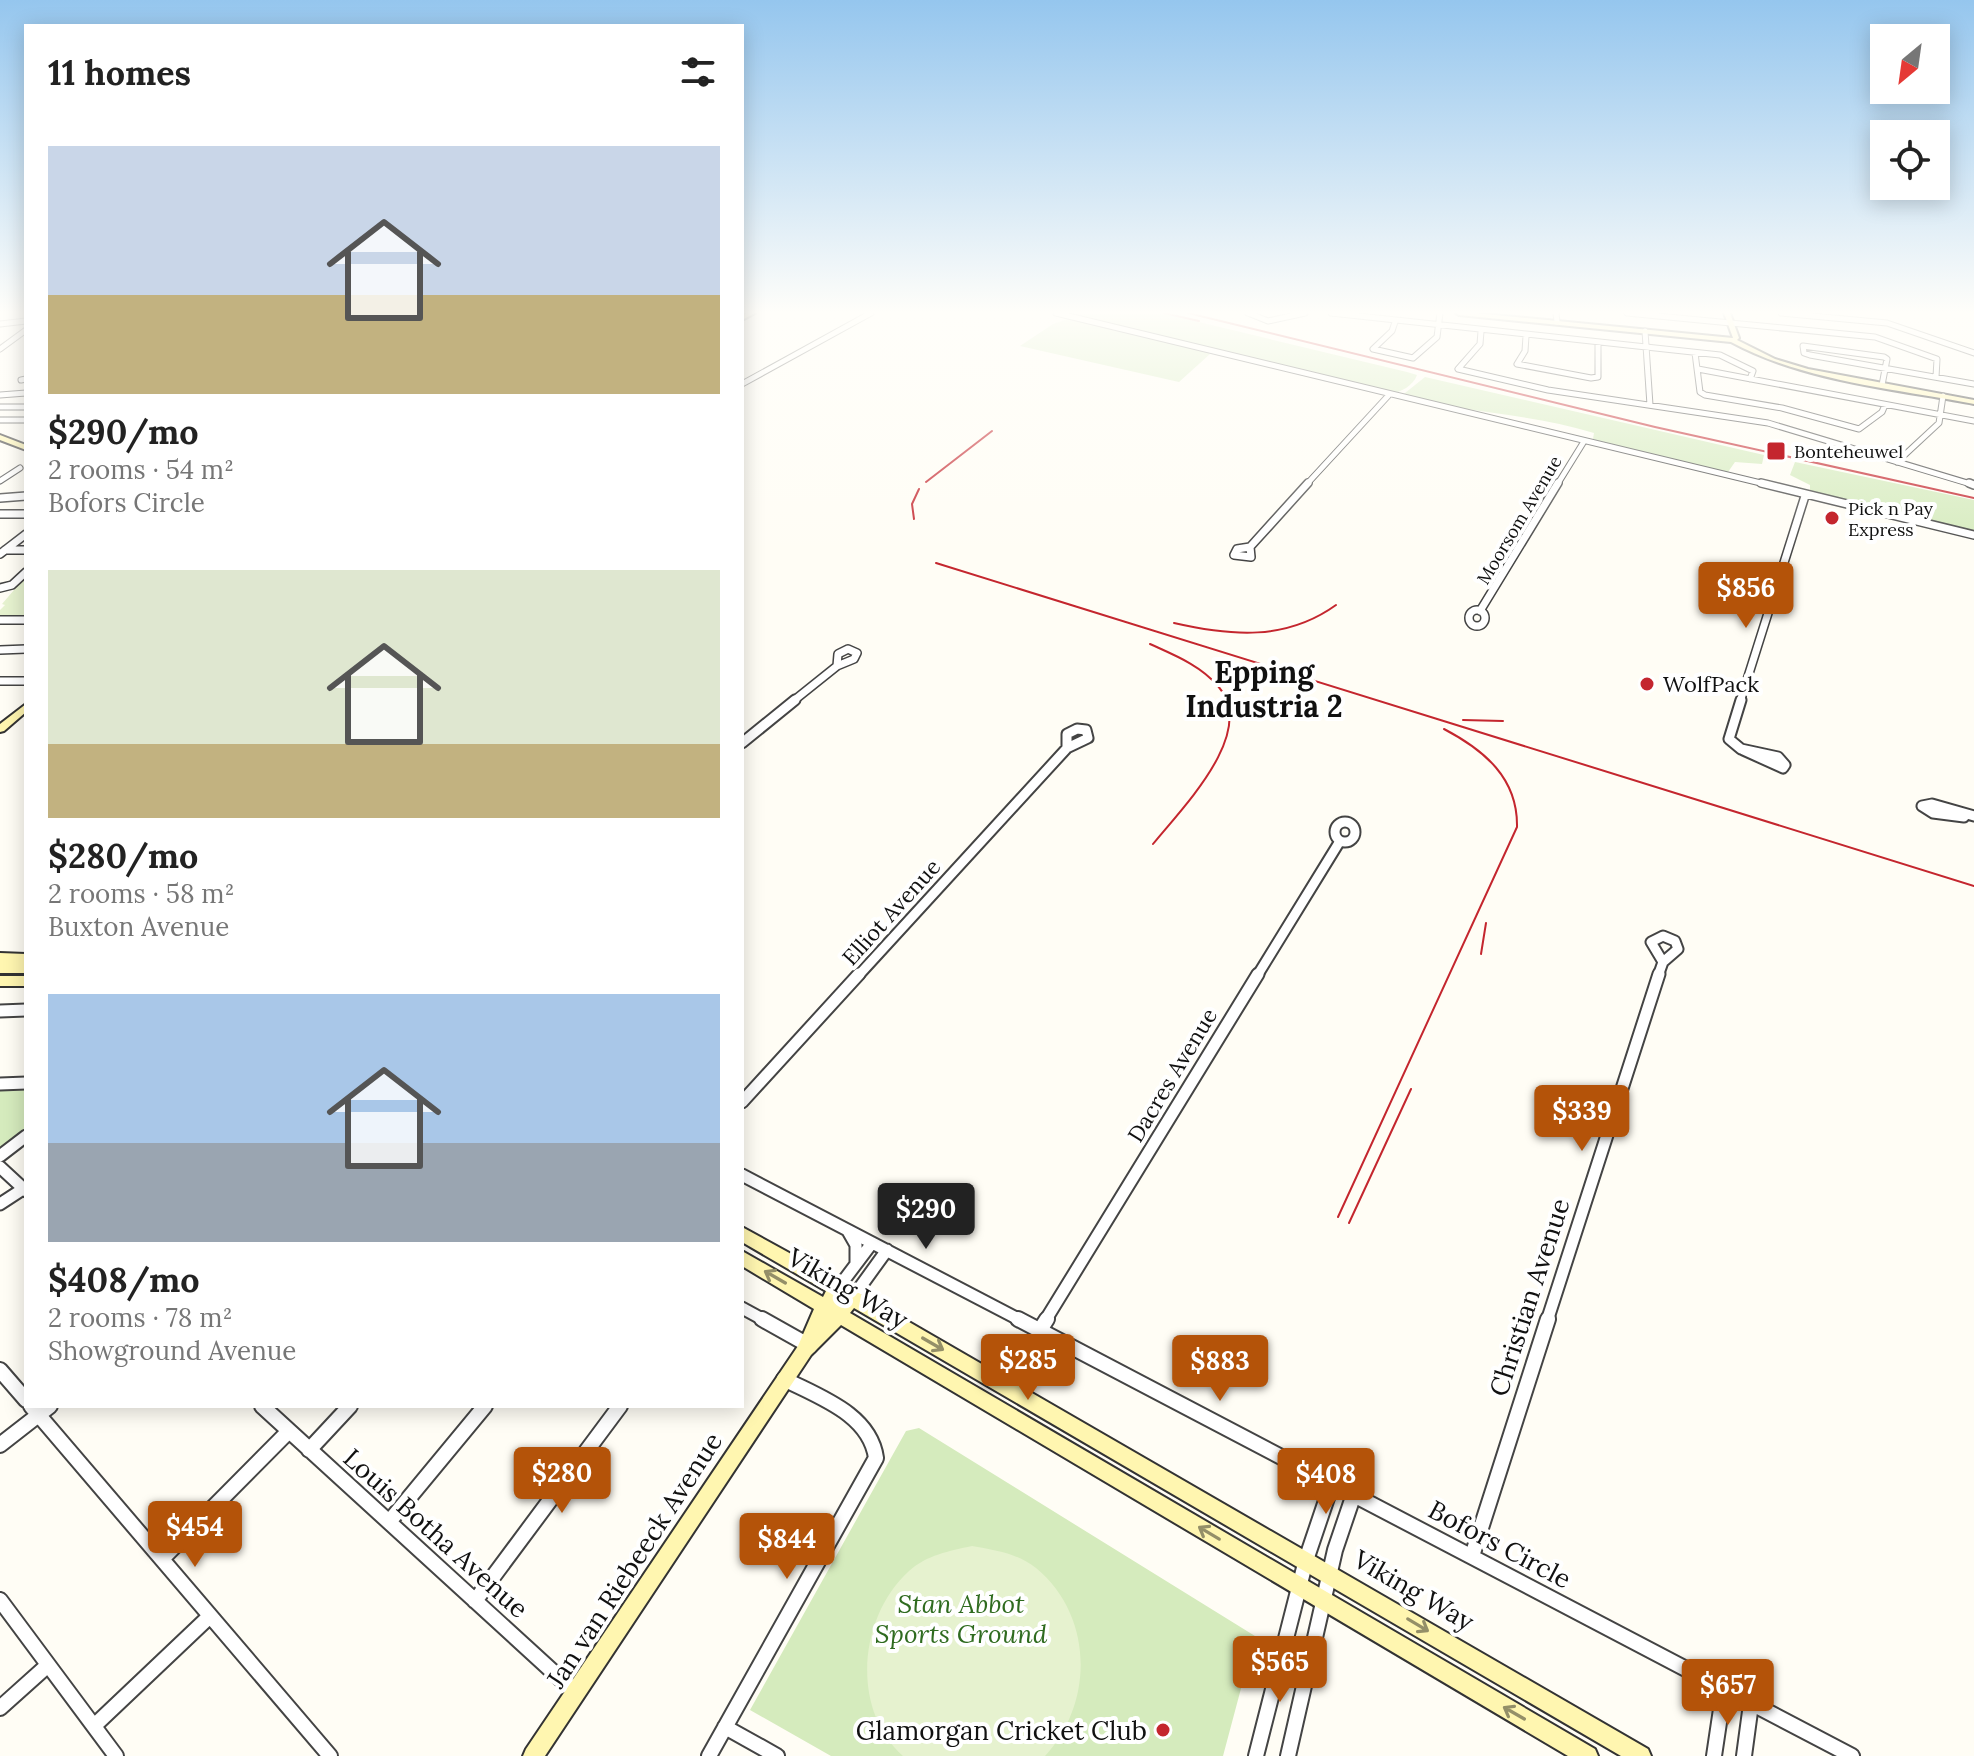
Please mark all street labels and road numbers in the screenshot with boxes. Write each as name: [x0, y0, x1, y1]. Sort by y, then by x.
street label: Moorsom Avenue: [1472, 451, 1567, 589]
street label: Elliot Avenue: [836, 853, 946, 971]
street label: Dacres Avenue: [1121, 1003, 1223, 1147]
street label: Christian Avenue: [1481, 1194, 1577, 1400]
street label: Viking Way: [781, 1240, 914, 1336]
street label: Jan van Riebeeck Avenue: [538, 1426, 729, 1695]
street label: Louis Botha Avenue: [337, 1441, 535, 1625]
street label: Bofors Circle: [1423, 1493, 1577, 1595]
street label: Viking Way: [1347, 1542, 1480, 1638]

